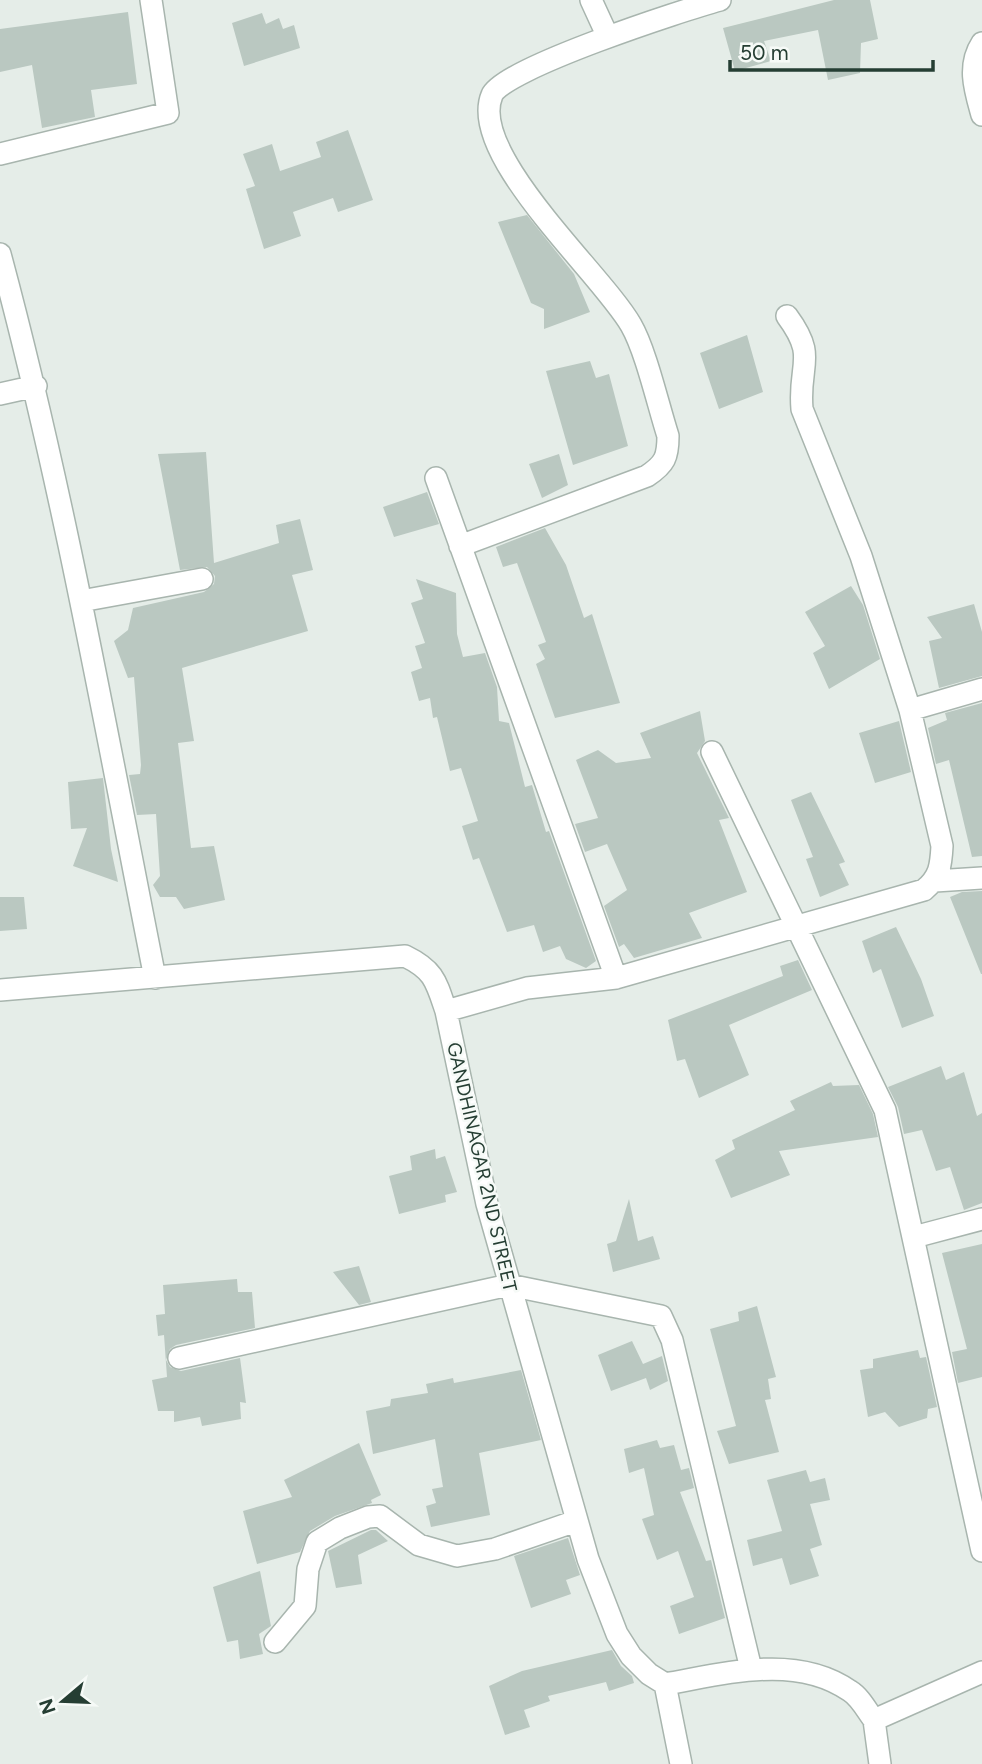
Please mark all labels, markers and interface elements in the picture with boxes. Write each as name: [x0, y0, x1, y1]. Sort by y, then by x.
scale bar: [730, 28, 933, 72]
text: 50 m: [740, 40, 789, 65]
street label: GANDHINAGAR 2ND STREET: [442, 1040, 522, 1294]
north arrow: [28, 1666, 98, 1736]
text: N: [34, 1696, 61, 1717]

